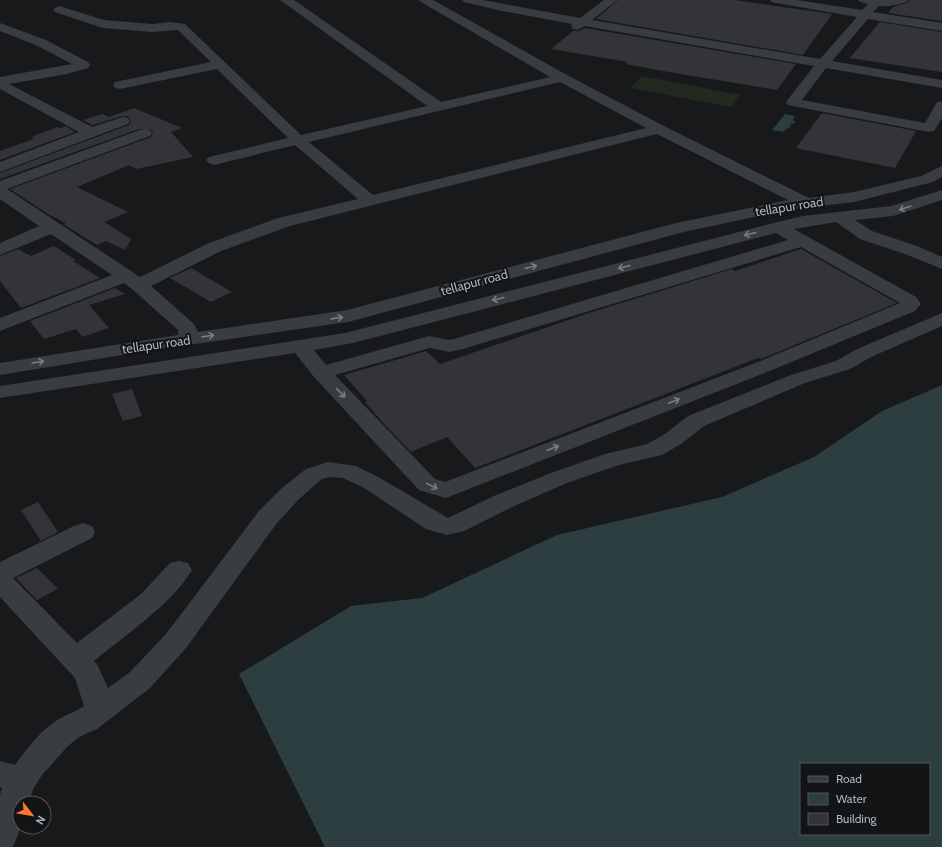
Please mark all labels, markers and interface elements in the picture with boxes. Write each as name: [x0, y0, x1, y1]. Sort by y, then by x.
street label: tellapur road: [754, 193, 824, 219]
one-way arrow: [899, 204, 911, 212]
one-way arrow: [744, 231, 757, 239]
one-way arrow: [524, 263, 537, 270]
one-way arrow: [618, 264, 631, 271]
street label: tellapur road: [439, 265, 509, 299]
one-way arrow: [492, 296, 505, 304]
one-way arrow: [330, 314, 343, 322]
street label: tellapur road: [121, 331, 191, 357]
one-way arrow: [202, 332, 215, 340]
one-way arrow: [32, 358, 45, 366]
one-way arrow: [336, 388, 345, 399]
one-way arrow: [668, 397, 680, 405]
one-way arrow: [546, 444, 558, 452]
one-way arrow: [425, 482, 437, 490]
legend: [800, 763, 930, 835]
text: Road: [836, 771, 862, 786]
text: Water: [836, 791, 867, 806]
north arrow: [12, 795, 52, 835]
text: Building: [836, 811, 878, 826]
text: N: [33, 813, 49, 827]

